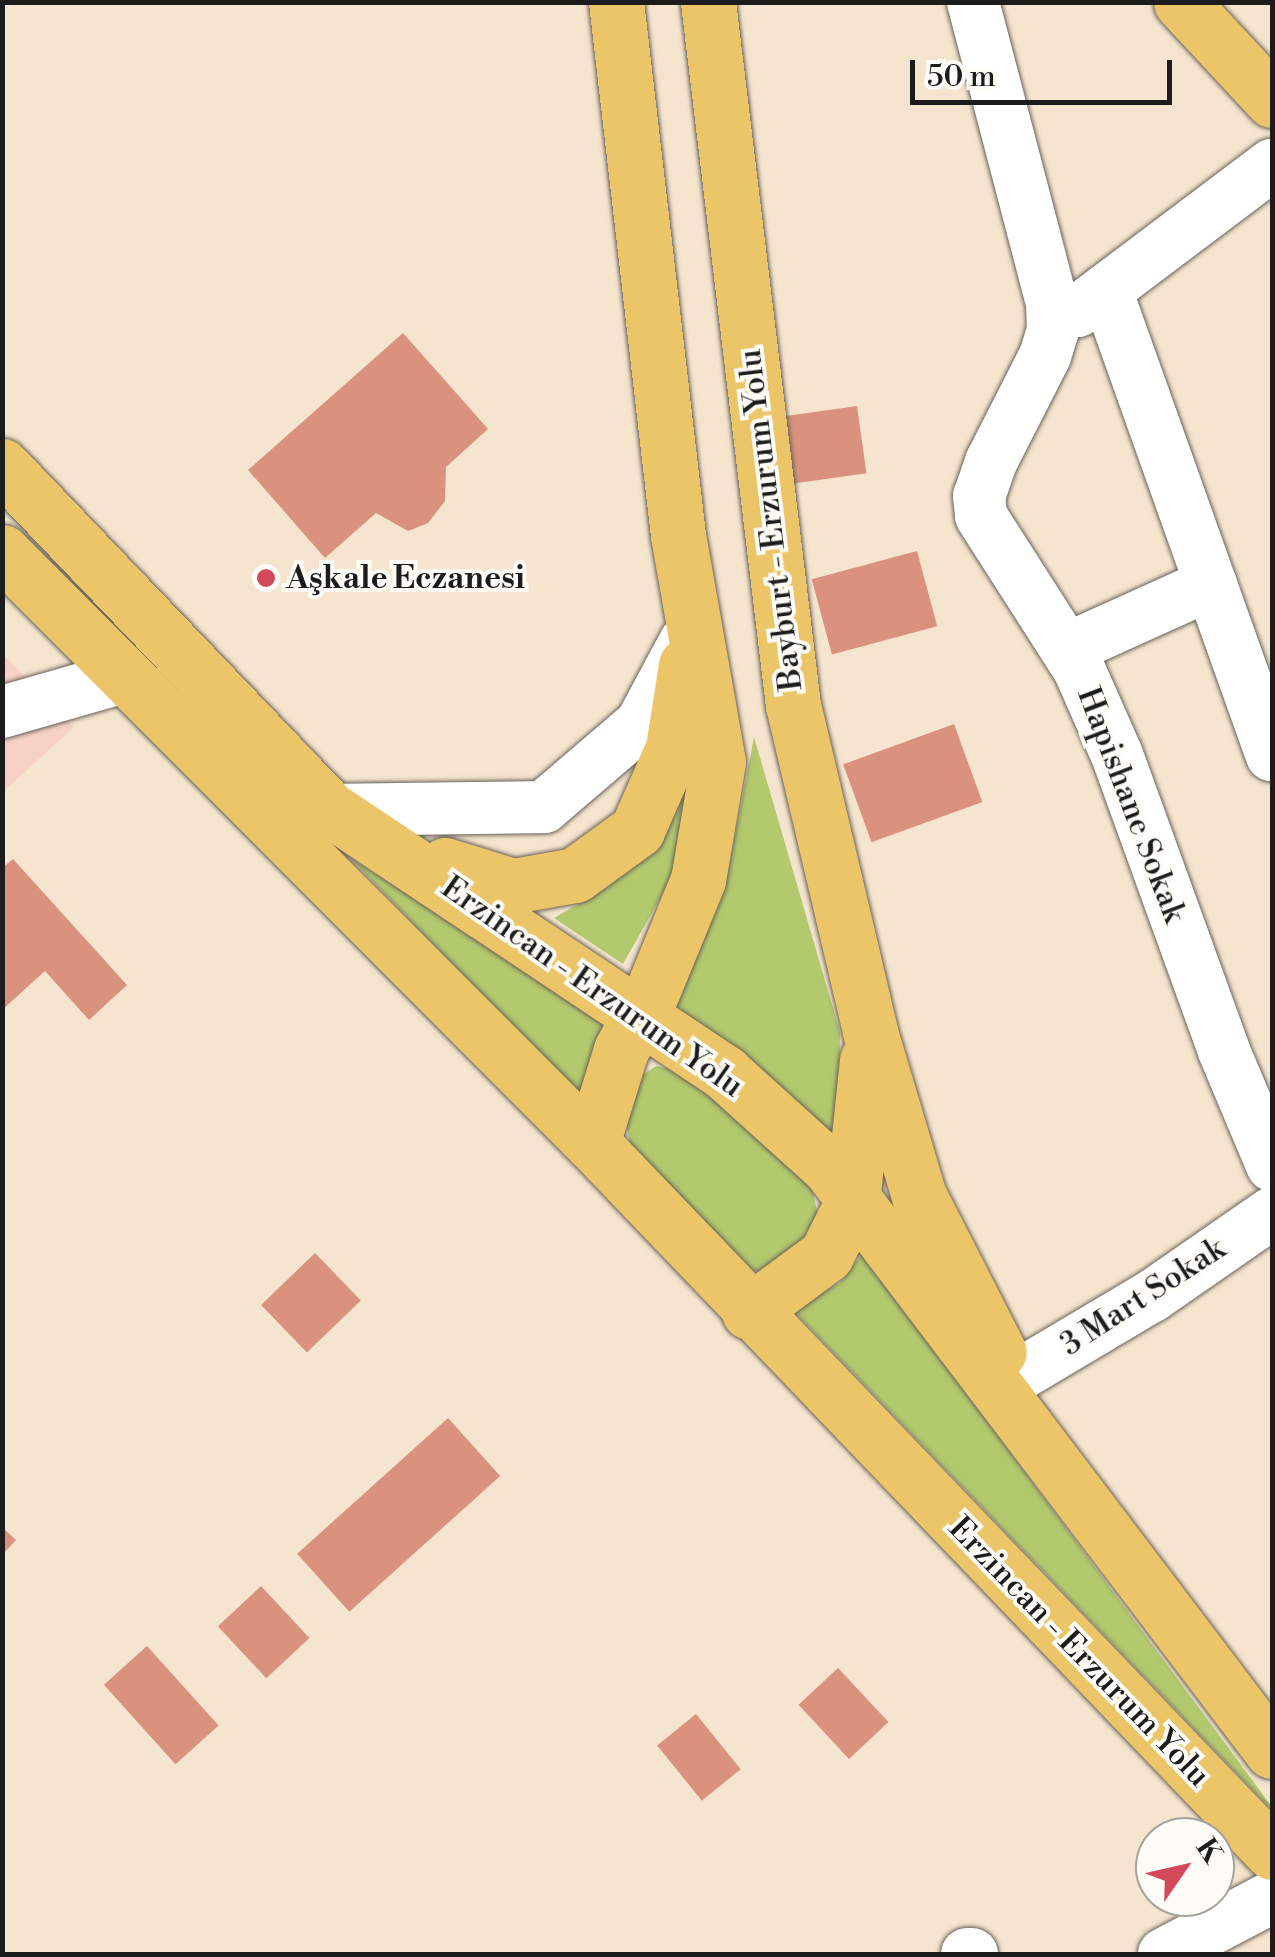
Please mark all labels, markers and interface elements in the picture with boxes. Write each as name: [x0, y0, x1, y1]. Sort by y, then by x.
scale bar: [915, 40, 1178, 102]
text: 50 m: [927, 58, 996, 96]
street label: Bayburt - Erzurum Yolu: [731, 347, 811, 693]
place label: Aşkale Eczanesi: [286, 559, 525, 597]
marker: Aşkale Eczanesi: [255, 567, 277, 589]
street label: Hapishane Sokak: [1068, 682, 1194, 928]
street label: Erzincan - Erzurum Yolu: [434, 868, 750, 1106]
street label: 3 Mart Sokak: [1054, 1230, 1232, 1364]
street label: Erzincan - Erzurum Yolu: [940, 1509, 1218, 1795]
north arrow: [1135, 1817, 1235, 1917]
text: K: [1188, 1832, 1229, 1870]

